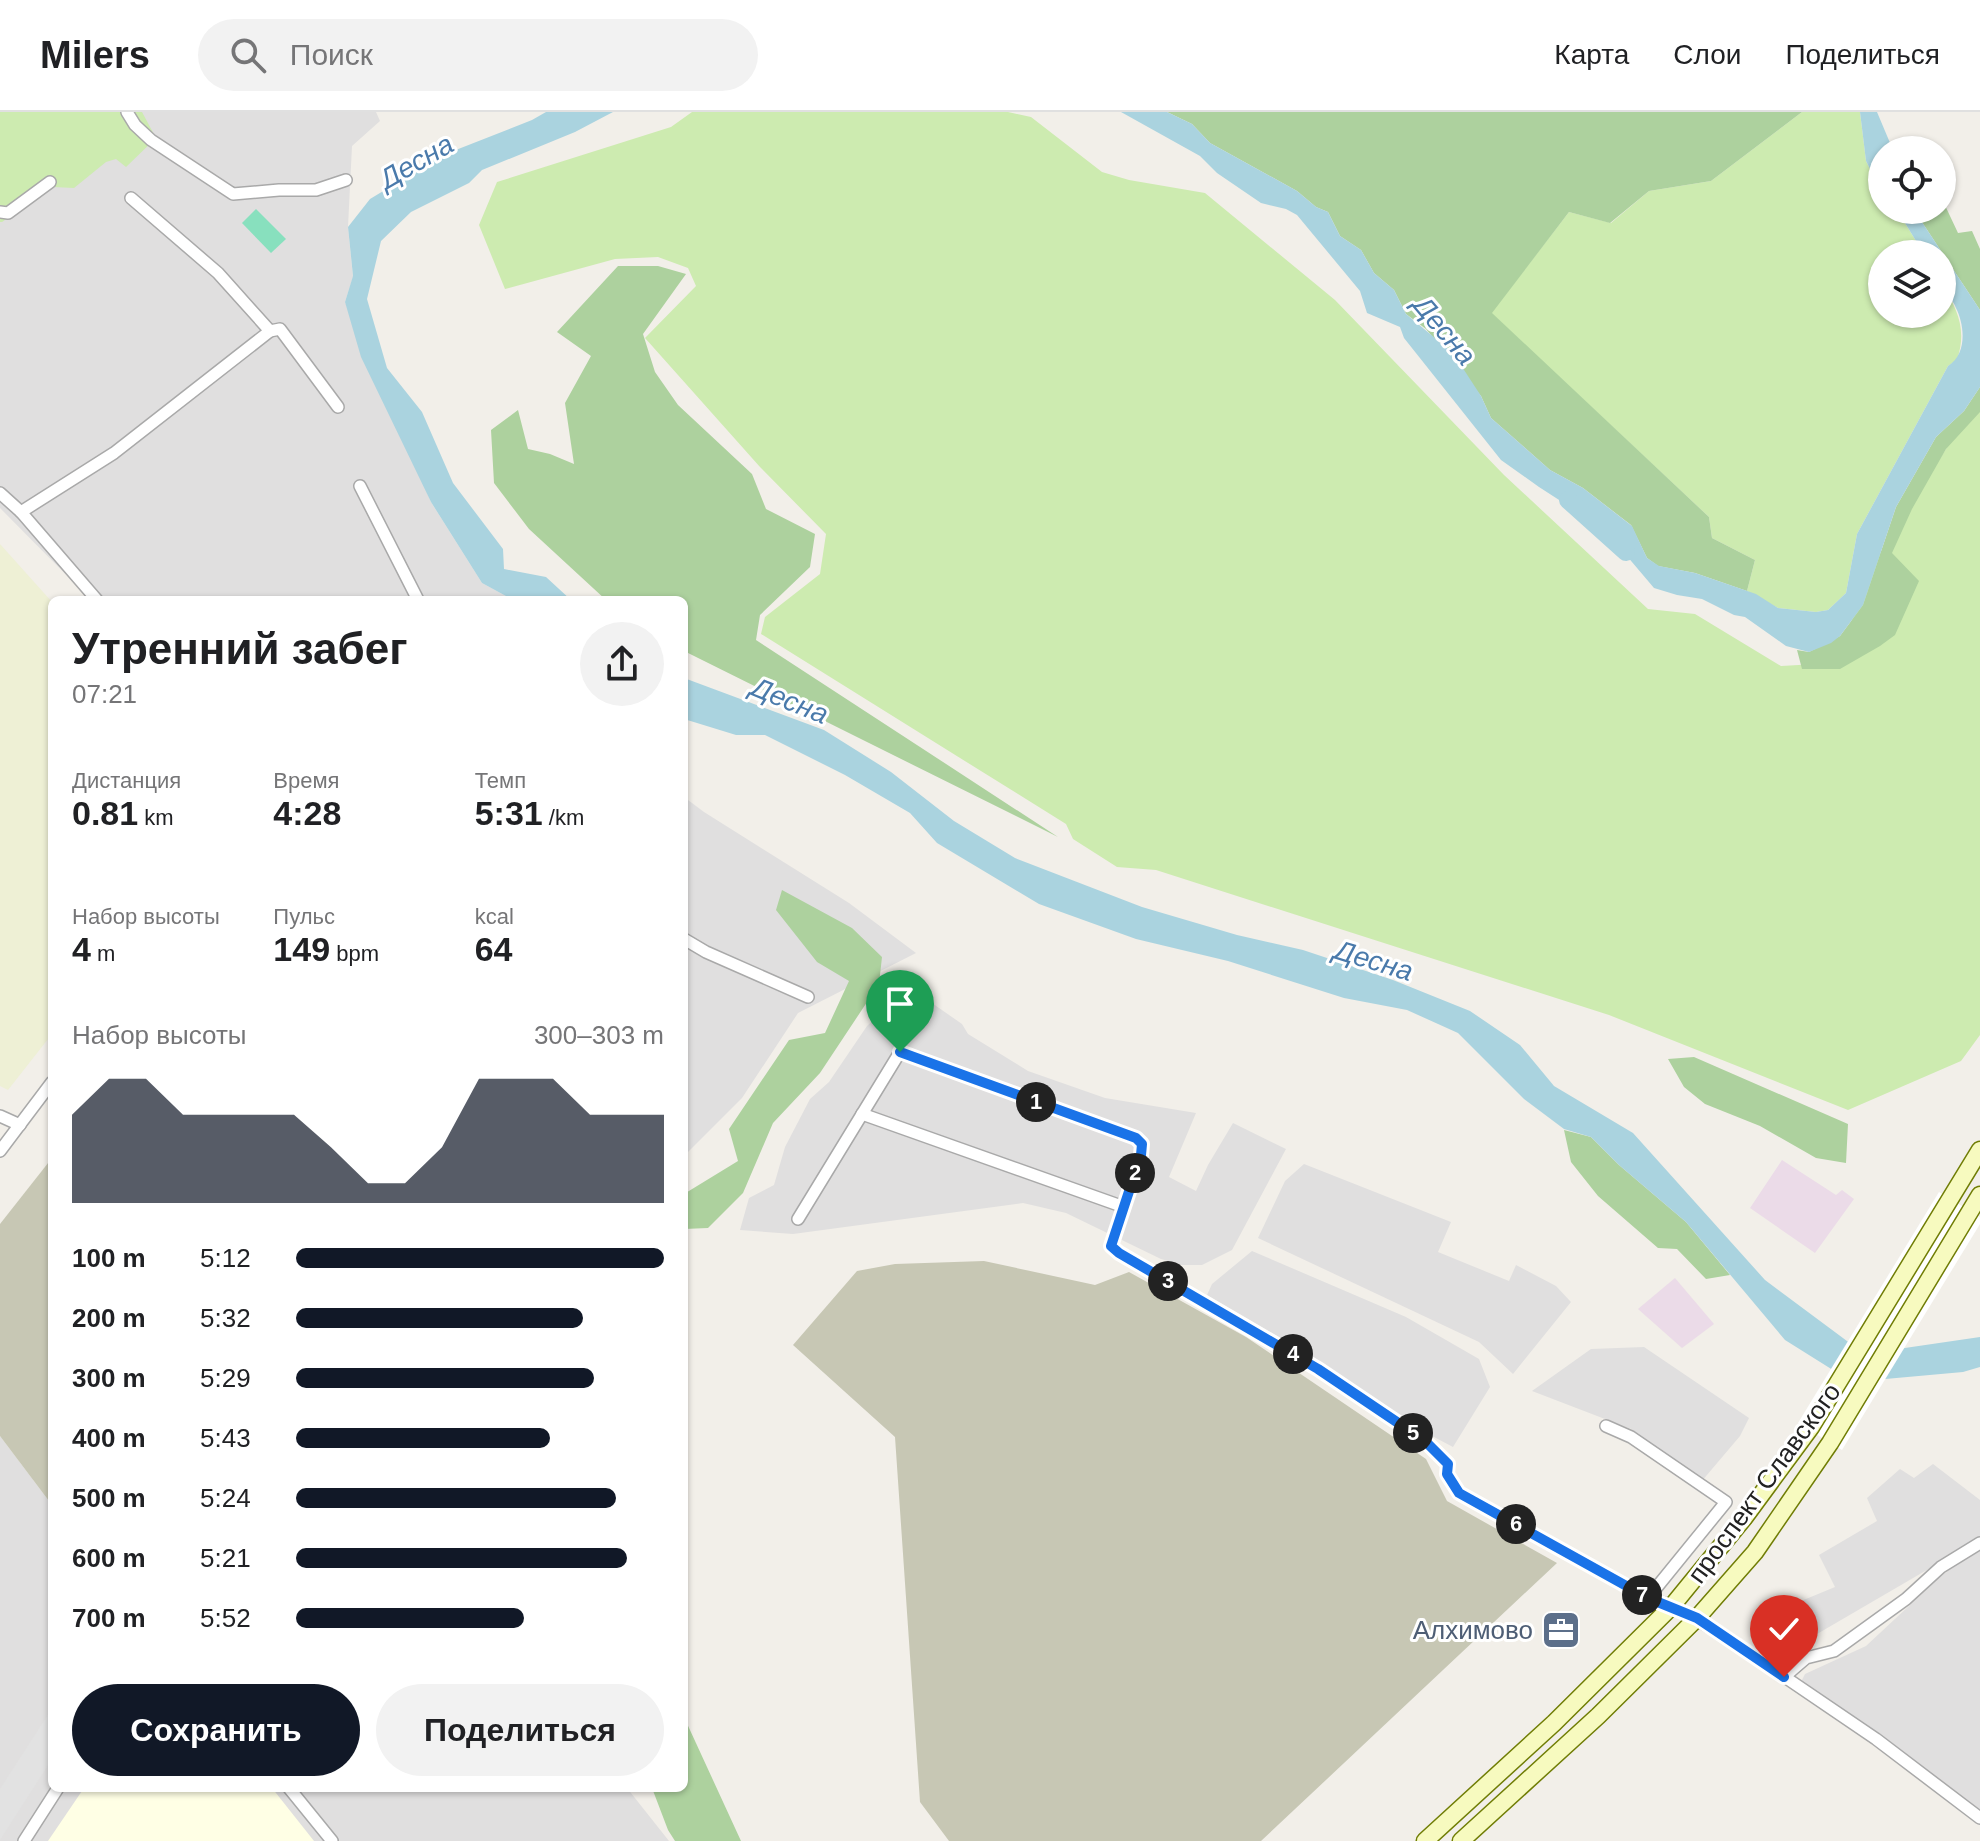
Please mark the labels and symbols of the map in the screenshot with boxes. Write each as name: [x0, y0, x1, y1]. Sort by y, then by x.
water label: Десна: [371, 128, 459, 196]
water label: Десна: [1405, 287, 1482, 371]
water label: Десна: [744, 670, 833, 730]
water label: Десна: [1328, 933, 1417, 987]
pin: [866, 970, 934, 1052]
pin: 1: [1016, 1082, 1056, 1122]
pin: 2: [1115, 1153, 1155, 1193]
pin: 3: [1148, 1261, 1188, 1301]
pin: 4: [1273, 1334, 1313, 1374]
street label: проспект Славского: [1681, 1377, 1847, 1589]
pin: 5: [1393, 1413, 1433, 1453]
pin: 6: [1496, 1504, 1536, 1544]
pin: 7: [1622, 1575, 1662, 1615]
pin: [1750, 1595, 1818, 1677]
office icon: Алхимово: [1540, 1609, 1582, 1651]
place label: Алхимово: [1413, 1615, 1533, 1645]

